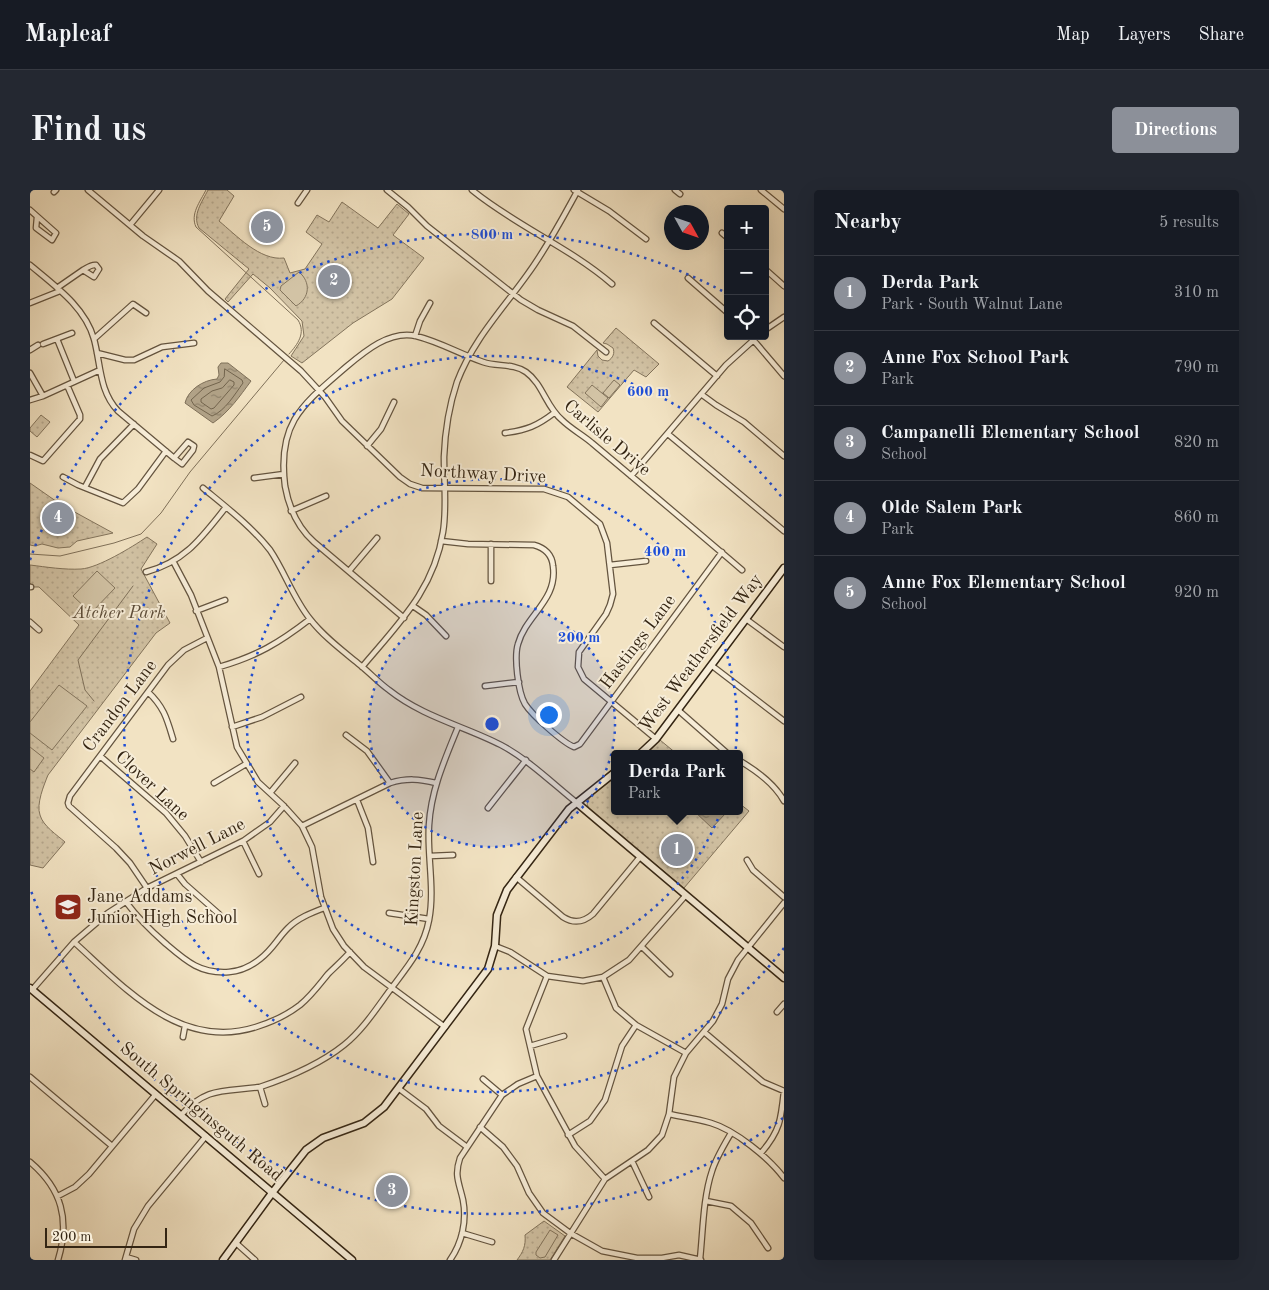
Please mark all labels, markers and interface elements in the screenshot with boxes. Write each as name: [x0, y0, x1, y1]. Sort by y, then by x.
text: Mapleaf: [25, 23, 111, 47]
text: Map: [1056, 26, 1090, 44]
text: Layers: [1118, 26, 1170, 44]
text: Share: [1198, 26, 1244, 44]
button: Directions: [1112, 107, 1239, 153]
text: Find us: [30, 113, 146, 148]
north arrow: [664, 205, 709, 250]
map controls: [724, 205, 769, 340]
button: +: [724, 205, 769, 250]
pin: 5: [251, 208, 283, 246]
text: Nearby: [834, 212, 902, 233]
text: 5 results: [1159, 215, 1219, 231]
text: 800 m: [471, 228, 513, 243]
button: −: [724, 250, 769, 295]
pin: 2: [318, 262, 350, 300]
text: Derda Park: [881, 274, 979, 293]
text: 1: [845, 285, 855, 301]
text: 310 m: [1174, 285, 1219, 301]
button: locate: [724, 295, 769, 340]
text: Park · South Walnut Lane: [881, 297, 1063, 313]
text: Anne Fox School Park: [881, 349, 1069, 368]
text: 2: [845, 360, 855, 376]
text: 790 m: [1174, 360, 1219, 376]
text: Park: [881, 372, 914, 388]
text: 600 m: [627, 385, 669, 400]
street label: Carlisle Drive: [560, 397, 654, 479]
text: Campanelli Elementary School: [881, 424, 1140, 443]
text: 3: [845, 435, 855, 451]
text: 820 m: [1174, 435, 1219, 451]
text: School: [881, 447, 927, 463]
street label: Northway Drive: [420, 462, 546, 486]
pin: 4: [42, 499, 74, 537]
text: Olde Salem Park: [881, 499, 1023, 518]
text: 4: [845, 510, 855, 526]
text: 860 m: [1174, 510, 1219, 526]
text: Park: [881, 522, 914, 538]
text: 400 m: [644, 545, 686, 560]
street label: West Weathersfield Way: [636, 570, 766, 735]
text: Anne Fox Elementary School: [881, 574, 1126, 593]
text: 5: [845, 585, 855, 601]
text: 920 m: [1174, 585, 1219, 601]
street label: Hastings Lane: [597, 591, 679, 693]
text: School: [881, 597, 927, 613]
park label: Atcher Park: [71, 604, 166, 622]
text: 200 m: [558, 631, 600, 646]
street label: Crandon Lane: [80, 657, 160, 755]
your location: [536, 702, 562, 728]
centre of rings: [483, 715, 501, 733]
street label: Clover Lane: [112, 748, 192, 824]
popup: [611, 750, 743, 815]
text: Derda Park: [628, 763, 726, 782]
text: Park: [628, 786, 661, 802]
street label: Kingston Lane: [403, 811, 427, 927]
street label: Norwell Lane: [146, 815, 248, 879]
pin: 1: [661, 831, 693, 869]
place label: Jane Addams Junior High School: [87, 888, 238, 927]
school or university icon: Jane Addams Junior High School: [53, 892, 83, 922]
street label: South Springinsguth Road: [116, 1039, 286, 1185]
pin: 3: [376, 1172, 408, 1210]
scale bar: [45, 1225, 168, 1248]
text: 200 m: [52, 1230, 91, 1244]

